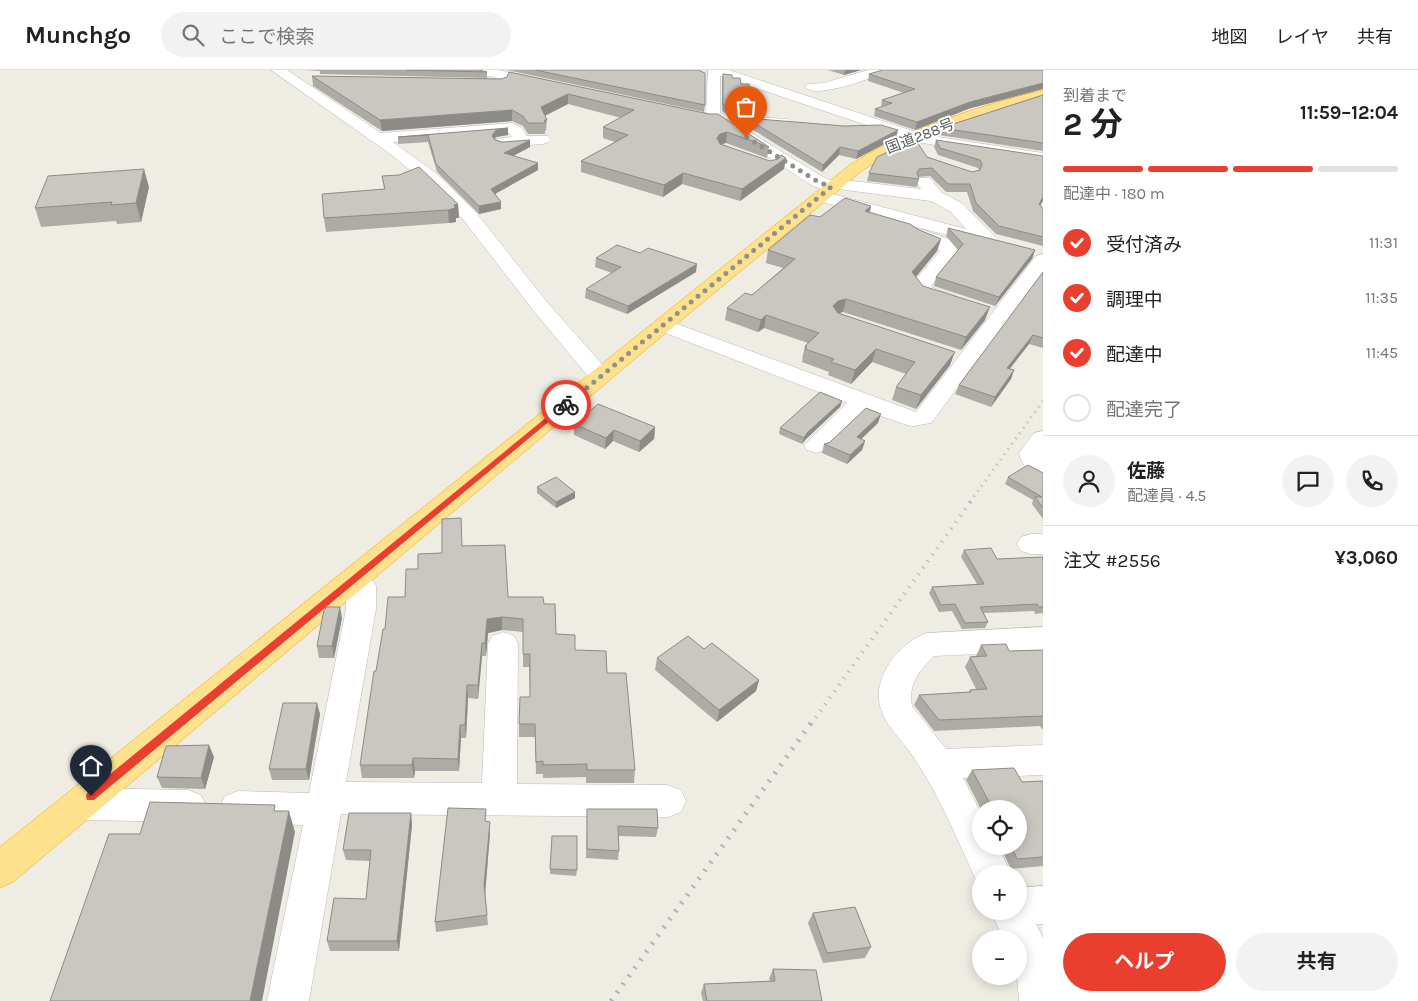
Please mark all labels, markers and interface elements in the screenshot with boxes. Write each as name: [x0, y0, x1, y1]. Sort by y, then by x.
search box: [161, 12, 511, 57]
text: Munchgo: [25, 21, 131, 49]
icon: search: [179, 21, 207, 49]
text: ここで検索: [219, 26, 314, 48]
text: 地図: [1212, 26, 1248, 48]
text: レイヤ: [1276, 26, 1329, 48]
text: 共有: [1357, 26, 1393, 48]
pin: [725, 86, 767, 137]
text: 到着まで: [1063, 86, 1127, 105]
icon: bag: [732, 93, 760, 121]
text: 11:59–12:04: [1300, 102, 1398, 124]
text: 2 分: [1063, 106, 1122, 143]
street label: 国道288号: [883, 115, 957, 157]
text: 配達中 · 180 m: [1063, 184, 1165, 203]
icon: check: [1063, 229, 1091, 257]
text: 11:31: [1369, 233, 1398, 252]
text: 受付済み: [1106, 234, 1182, 256]
icon: check: [1063, 284, 1091, 312]
text: 11:35: [1365, 288, 1398, 307]
text: 調理中: [1106, 289, 1163, 311]
icon: check: [1063, 339, 1091, 367]
text: 11:45: [1366, 343, 1398, 362]
text: 配達中: [1106, 344, 1163, 366]
courier: [541, 380, 591, 430]
icon: bike: [552, 391, 580, 419]
text: 配達完了: [1106, 399, 1182, 421]
button: person: [1063, 455, 1115, 507]
button: chat: [1282, 455, 1334, 507]
button: phone: [1346, 455, 1398, 507]
text: 佐藤: [1127, 460, 1165, 482]
text: 配達員 · 4.5: [1127, 486, 1206, 505]
text: ¥3,060: [1335, 547, 1398, 569]
text: 注文 #2556: [1063, 550, 1161, 572]
pin: [70, 745, 112, 796]
icon: home: [77, 752, 105, 780]
map controls: [972, 800, 1027, 985]
button: locate: [972, 800, 1027, 855]
button: +: [972, 865, 1027, 920]
button: −: [972, 930, 1027, 985]
button: ヘルプ: [1063, 933, 1226, 991]
button: 共有: [1236, 933, 1398, 991]

